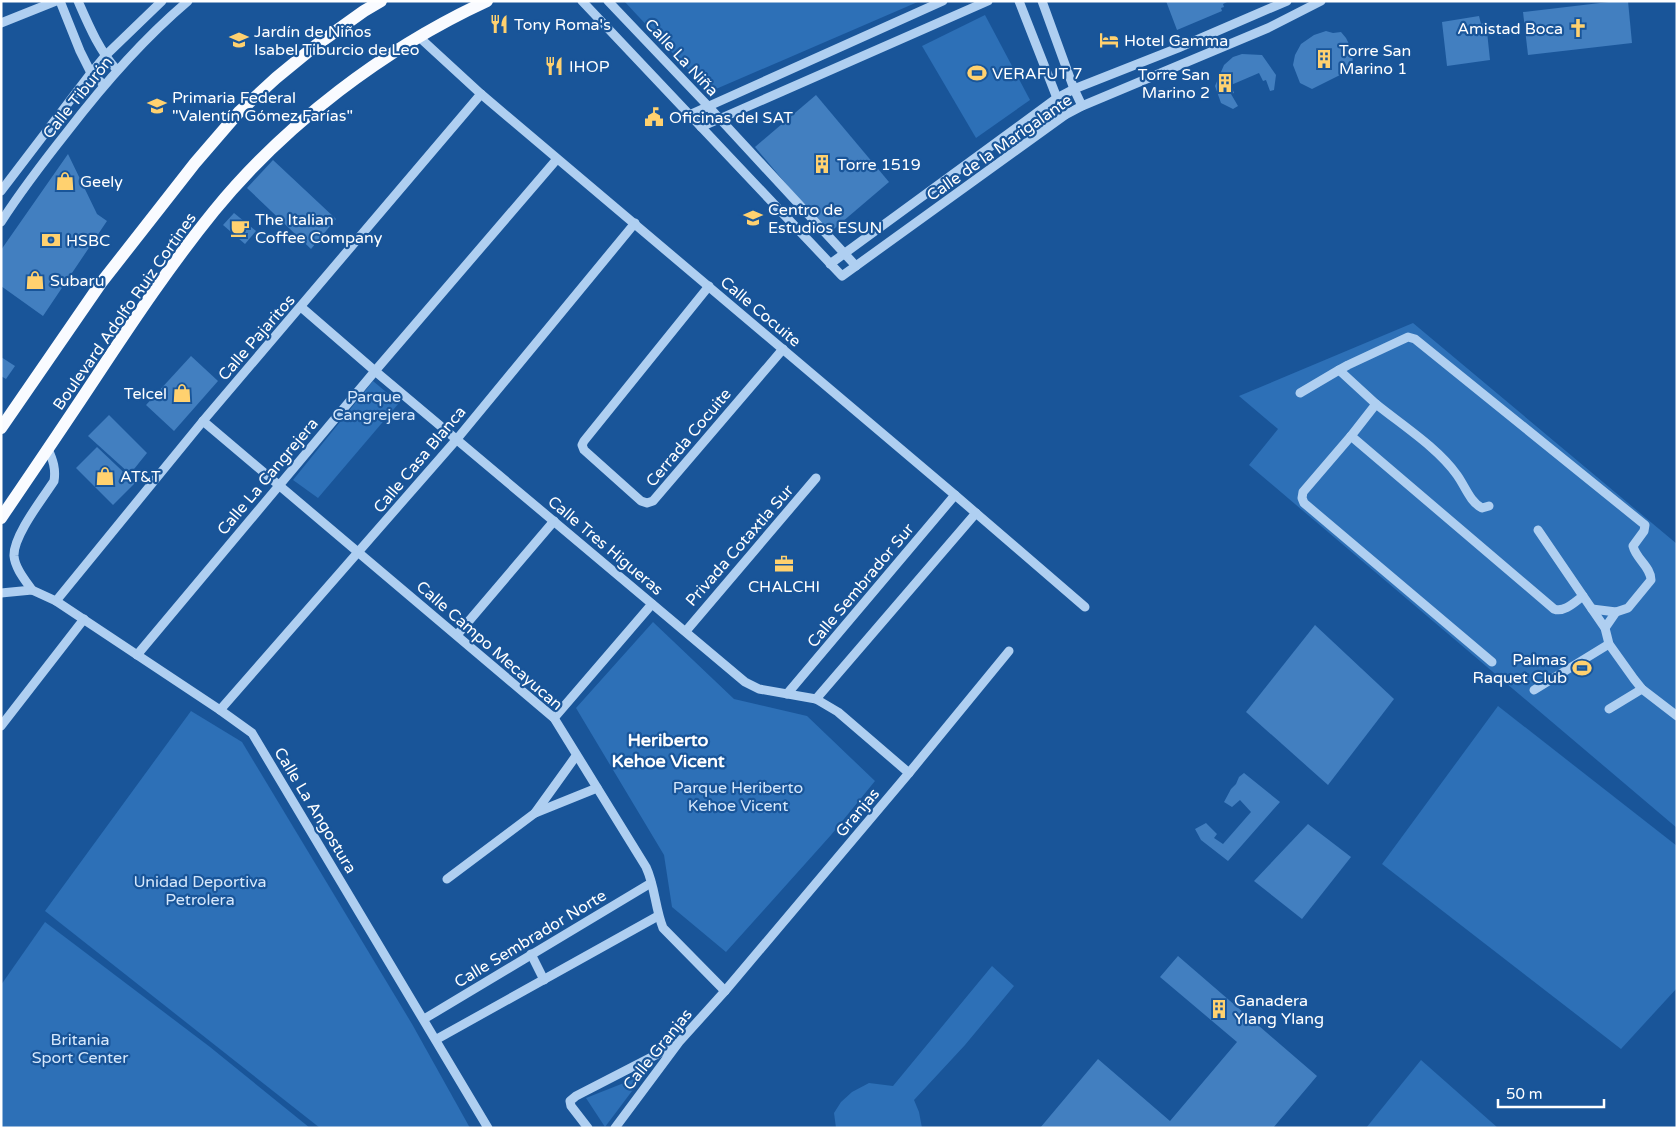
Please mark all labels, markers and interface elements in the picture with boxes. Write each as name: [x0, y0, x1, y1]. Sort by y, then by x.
restaurant icon: Tony Roma's: [488, 13, 510, 35]
place label: Tony Roma's: [514, 15, 611, 35]
street label: Calle La Niña: [640, 15, 722, 101]
church icon: Amistad Boca: [1567, 17, 1589, 39]
place label: Amistad Boca: [1457, 19, 1563, 39]
place label: Jardín de Niños Isabel Tiburcio de Leo: [254, 22, 419, 60]
school or university icon: Jardín de Niños Isabel Tiburcio de Leo: [228, 29, 250, 51]
hotel icon: Hotel Gamma: [1098, 29, 1120, 51]
place label: Hotel Gamma: [1124, 31, 1228, 51]
place label: Torre San Marino 1: [1339, 41, 1411, 79]
building icon: Torre San Marino 1: [1313, 48, 1335, 70]
street label: Calle Tiburón: [39, 52, 117, 143]
restaurant icon: IHOP: [543, 55, 565, 77]
place label: IHOP: [569, 57, 610, 77]
sports icon: VERAFUT 7: [966, 62, 988, 84]
place label: VERAFUT 7: [992, 64, 1082, 84]
place label: Torre San Marino 2: [1138, 65, 1210, 103]
building icon: Torre San Marino 2: [1214, 72, 1236, 94]
place label: Primaria Federal "Valentín Gómez Farías": [172, 88, 353, 126]
street label: Calle de la Marigalante: [923, 90, 1076, 206]
school or university icon: Primaria Federal "Valentín Gómez Farías": [146, 95, 168, 117]
public building icon: Oficinas del SAT: [643, 106, 665, 128]
place label: Oficinas del SAT: [669, 108, 793, 128]
building icon: Torre 1519: [811, 153, 833, 175]
place label: Torre 1519: [837, 155, 921, 175]
shop icon: Geely: [54, 170, 76, 192]
place label: Geely: [80, 172, 123, 192]
place label: Centro de Estudios ESUN: [768, 200, 882, 238]
school or university icon: Centro de Estudios ESUN: [742, 207, 764, 229]
street label: Boulevard Adolfo Ruiz Cortines: [49, 209, 201, 414]
place label: The Italian Coffee Company: [255, 210, 383, 248]
cafe icon: The Italian Coffee Company: [229, 217, 251, 239]
bank icon: HSBC: [40, 229, 62, 251]
place label: HSBC: [66, 231, 110, 251]
shop icon: Subaru: [24, 269, 46, 291]
place label: Subaru: [50, 271, 104, 291]
street label: Calle Cocuite: [716, 272, 805, 351]
street label: Calle Pajaritos: [214, 291, 299, 385]
shop icon: Telcel: [171, 382, 193, 404]
place label: Telcel: [124, 384, 167, 404]
street label: Cerrada Cocuite: [642, 384, 736, 491]
park label: Parque Cangrejera: [332, 387, 416, 425]
street label: Calle Casa Blanca: [369, 402, 470, 517]
street label: Calle La Cangrejera: [213, 414, 323, 539]
shop icon: AT&T: [94, 465, 116, 487]
place label: AT&T: [120, 467, 161, 487]
street label: Privada Cotaxtla Sur: [682, 480, 799, 611]
street label: Calle Tres Higueras: [544, 492, 667, 600]
street label: Calle Sembrador Sur: [803, 519, 919, 652]
office icon: CHALCHI: [773, 553, 795, 575]
street label: Calle Campo Mecayucan: [412, 577, 567, 715]
place label: CHALCHI: [748, 577, 820, 597]
place label: Palmas Raquet Club: [1473, 650, 1567, 688]
sports icon: Palmas Raquet Club: [1571, 657, 1593, 679]
district label: Heriberto Kehoe Vicent: [611, 729, 725, 772]
street label: Calle La Angostura: [270, 744, 361, 877]
park label: Parque Heriberto Kehoe Vicent: [673, 778, 803, 816]
street label: Granjas: [832, 784, 884, 841]
park label: Unidad Deportiva Petrolera: [133, 872, 267, 910]
street label: Calle Sembrador Norte: [451, 886, 610, 992]
place label: Ganadera Ylang Ylang: [1234, 991, 1324, 1029]
building icon: Ganadera Ylang Ylang: [1208, 998, 1230, 1020]
street label: Calle Granjas: [619, 1005, 697, 1094]
park label: Britania Sport Center: [32, 1030, 129, 1068]
scale bar: [1498, 1076, 1604, 1108]
text: 50 m: [1506, 1085, 1543, 1103]

